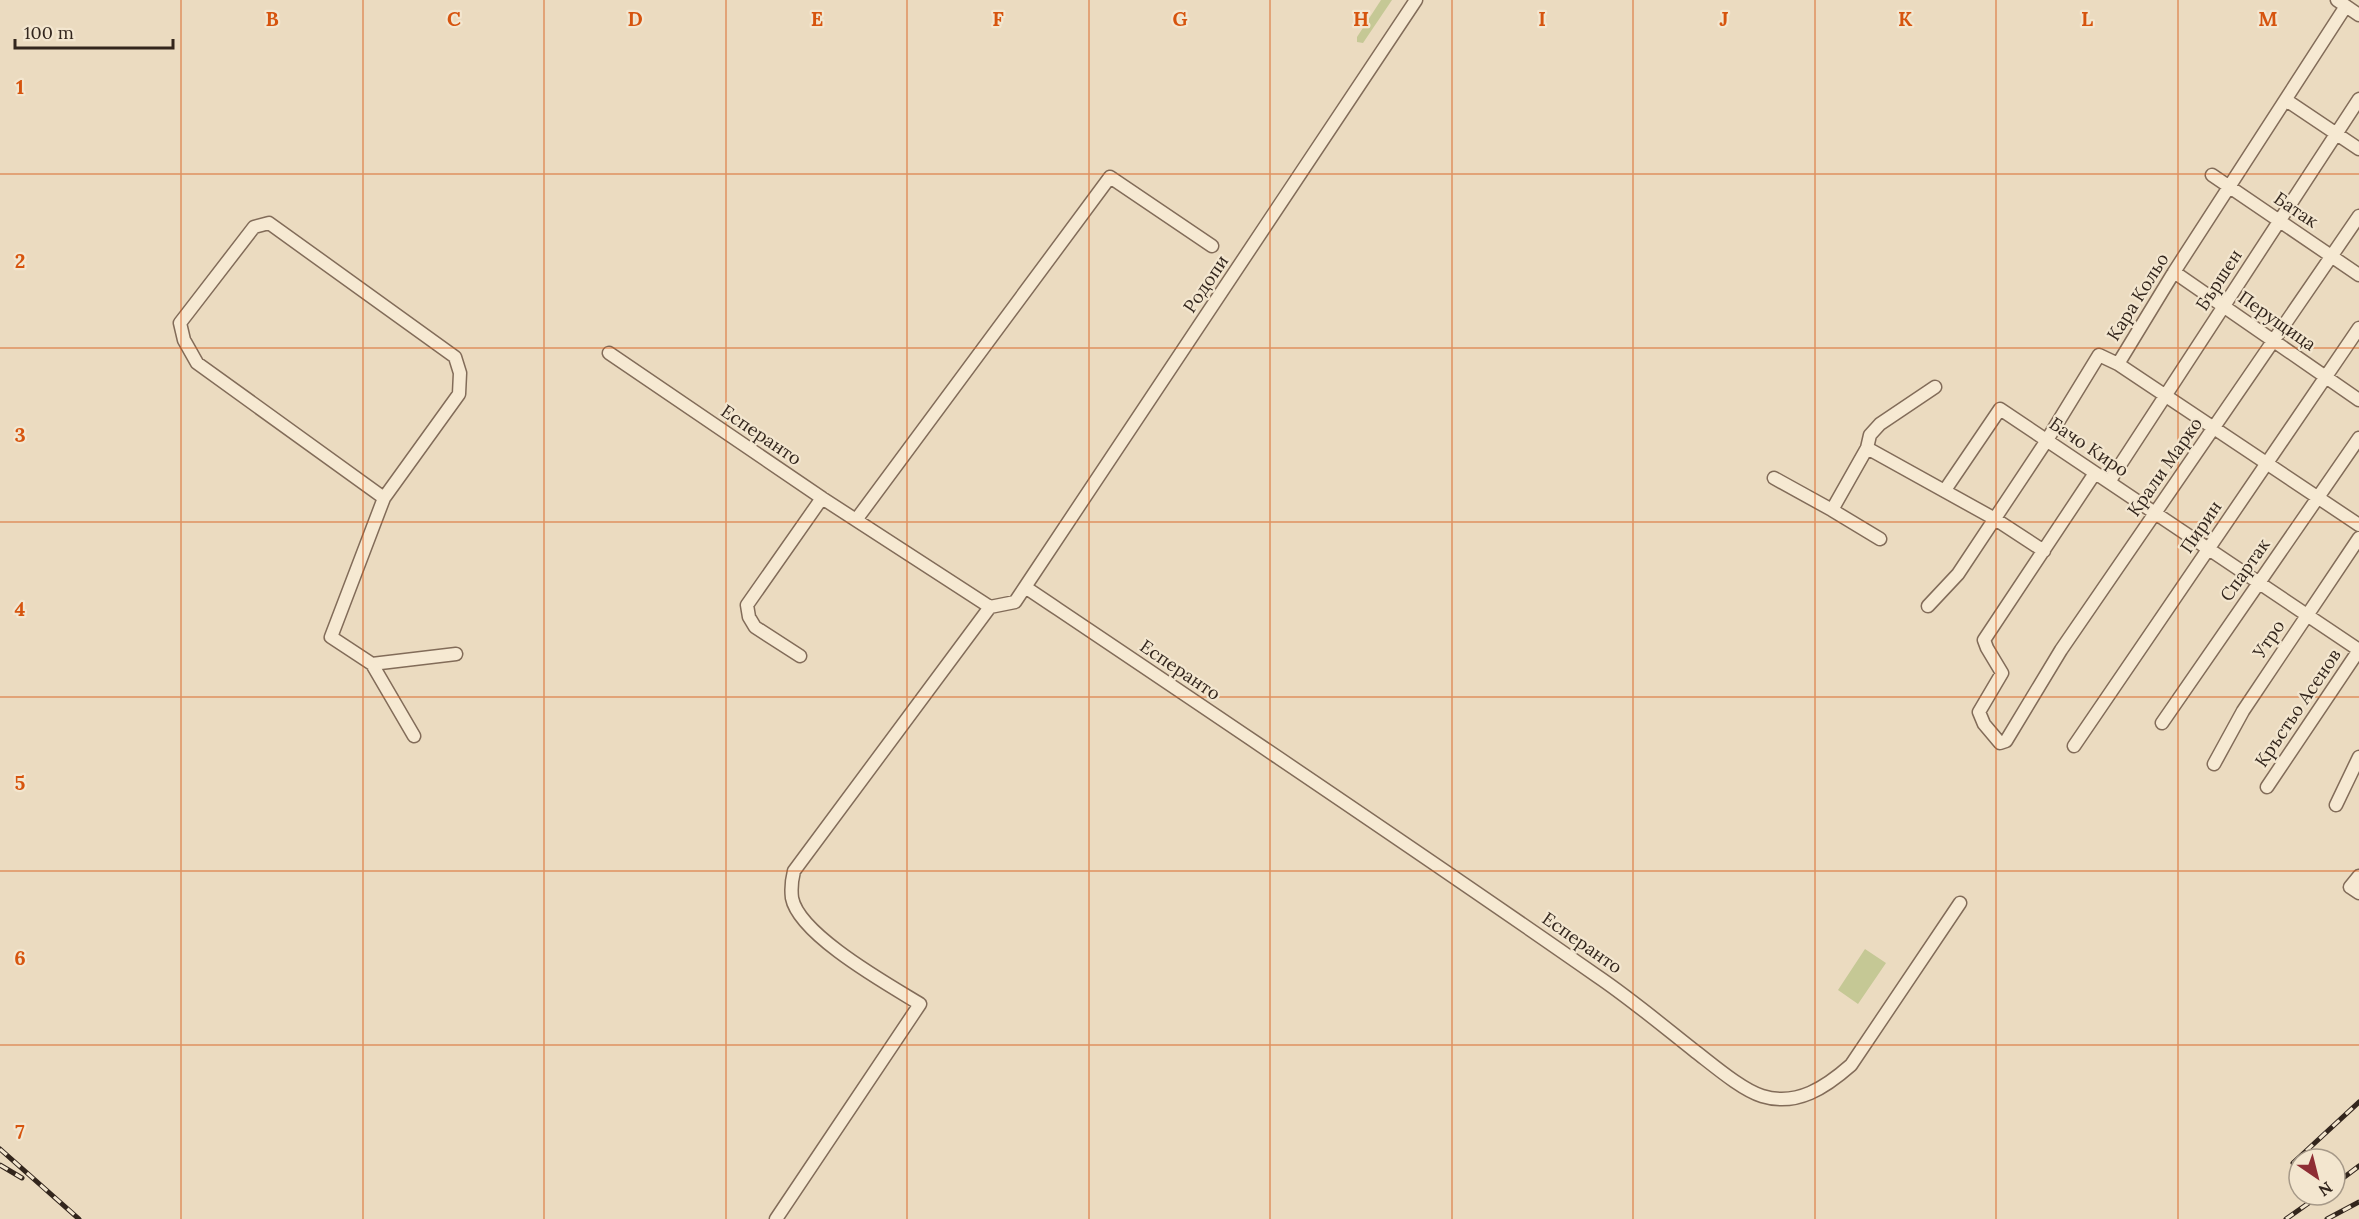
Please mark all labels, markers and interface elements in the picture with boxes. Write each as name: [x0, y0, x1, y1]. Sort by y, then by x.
text: B: [265, 6, 279, 31]
text: C: [447, 6, 461, 31]
text: D: [627, 6, 643, 31]
text: E: [811, 6, 823, 31]
text: F: [992, 6, 1004, 31]
text: G: [1172, 6, 1188, 31]
text: H: [1353, 6, 1369, 31]
text: I: [1538, 6, 1546, 31]
text: J: [1719, 6, 1729, 31]
text: K: [1898, 6, 1913, 31]
text: L: [2081, 6, 2093, 31]
text: M: [2258, 6, 2278, 31]
scale bar: [15, 12, 172, 50]
text: 100 m: [24, 21, 74, 44]
text: 1: [16, 74, 24, 99]
street label: Батак: [2270, 187, 2323, 233]
street label: Бършен: [2190, 245, 2247, 315]
text: 2: [15, 248, 25, 273]
street label: Кара Кольо: [2102, 249, 2174, 345]
street label: Родопи: [1178, 250, 1233, 317]
street label: Перущица: [2234, 285, 2321, 356]
street label: Есперанто: [717, 399, 806, 470]
street label: Бачо Киро: [2045, 412, 2133, 481]
street label: Крали Марко: [2122, 413, 2207, 521]
text: 3: [14, 422, 26, 447]
street label: Пирин: [2175, 496, 2226, 557]
street label: Спартак: [2215, 534, 2275, 606]
text: 4: [15, 596, 26, 621]
street label: Утро: [2247, 615, 2290, 663]
street label: Есперанто: [1136, 634, 1225, 705]
street label: Кръстьо Асенов: [2249, 644, 2346, 771]
text: 5: [15, 770, 26, 795]
street label: Есперанто: [1538, 907, 1627, 978]
text: 6: [14, 945, 26, 970]
text: 7: [15, 1119, 25, 1144]
north arrow: [2287, 1147, 2347, 1207]
text: N: [2315, 1178, 2336, 1201]

